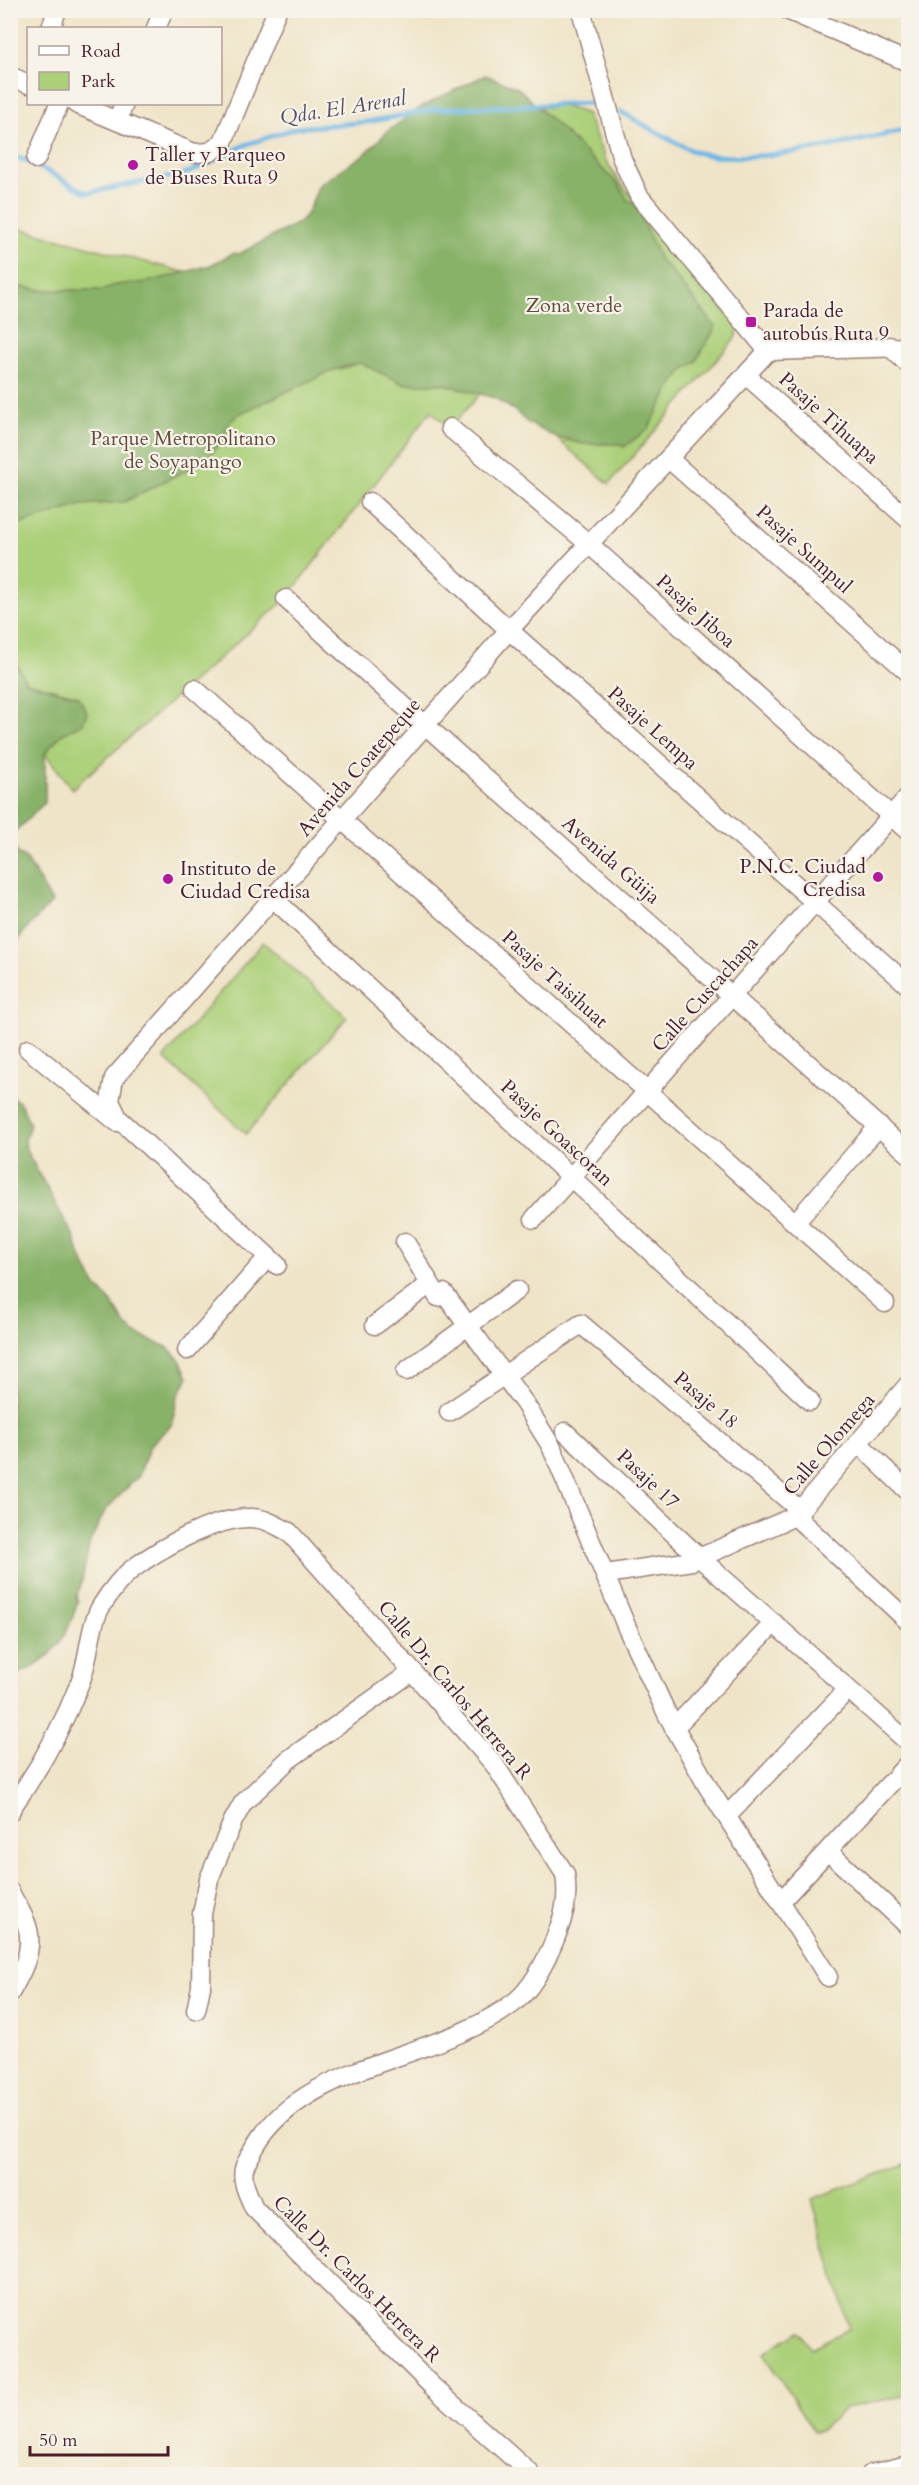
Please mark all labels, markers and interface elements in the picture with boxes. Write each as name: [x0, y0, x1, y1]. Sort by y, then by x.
legend: [27, 27, 222, 105]
text: Road: [81, 39, 121, 64]
text: Park: [81, 69, 116, 94]
water label: Qda. El Arenal: [278, 84, 409, 132]
place label: Taller y Parqueo de Buses Ruta 9: [145, 141, 286, 191]
marker: Taller y Parqueo de Buses Ruta 9: [126, 158, 140, 172]
park label: Zona verde: [526, 292, 622, 319]
place label: Parada de autobús Ruta 9: [763, 297, 889, 347]
marker: Parada de autobús Ruta 9: [744, 315, 758, 329]
street label: Pasaje Tihuapa: [773, 366, 885, 470]
park label: Parque Metropolitano de Soyapango: [90, 425, 276, 475]
street label: Pasaje Sumpul: [750, 499, 858, 599]
street label: Pasaje Jiboa: [650, 568, 742, 654]
street label: Pasaje Lempa: [602, 680, 704, 776]
street label: Avenida Coatepeque: [291, 692, 427, 842]
street label: Avenida Güija: [556, 810, 666, 910]
place label: P.N.C. Ciudad Credisa: [739, 853, 866, 903]
place label: Instituto de Ciudad Credisa: [180, 855, 311, 905]
marker: P.N.C. Ciudad Credisa: [871, 870, 885, 884]
marker: Instituto de Ciudad Credisa: [161, 872, 175, 886]
street label: Pasaje Taisihuat: [496, 924, 614, 1034]
street label: Calle Cuscachapa: [646, 930, 765, 1058]
street label: Pasaje Goascoran: [495, 1074, 620, 1193]
street label: Pasaje 18: [668, 1365, 744, 1435]
street label: Calle Olomega: [777, 1387, 881, 1501]
street label: Pasaje 17: [611, 1443, 685, 1515]
street label: Calle Dr. Carlos Herrera R: [372, 1595, 538, 1785]
street label: Calle Dr. Carlos Herrera R: [267, 2189, 447, 2369]
scale bar: [30, 2419, 168, 2457]
text: 50 m: [39, 2428, 78, 2453]

